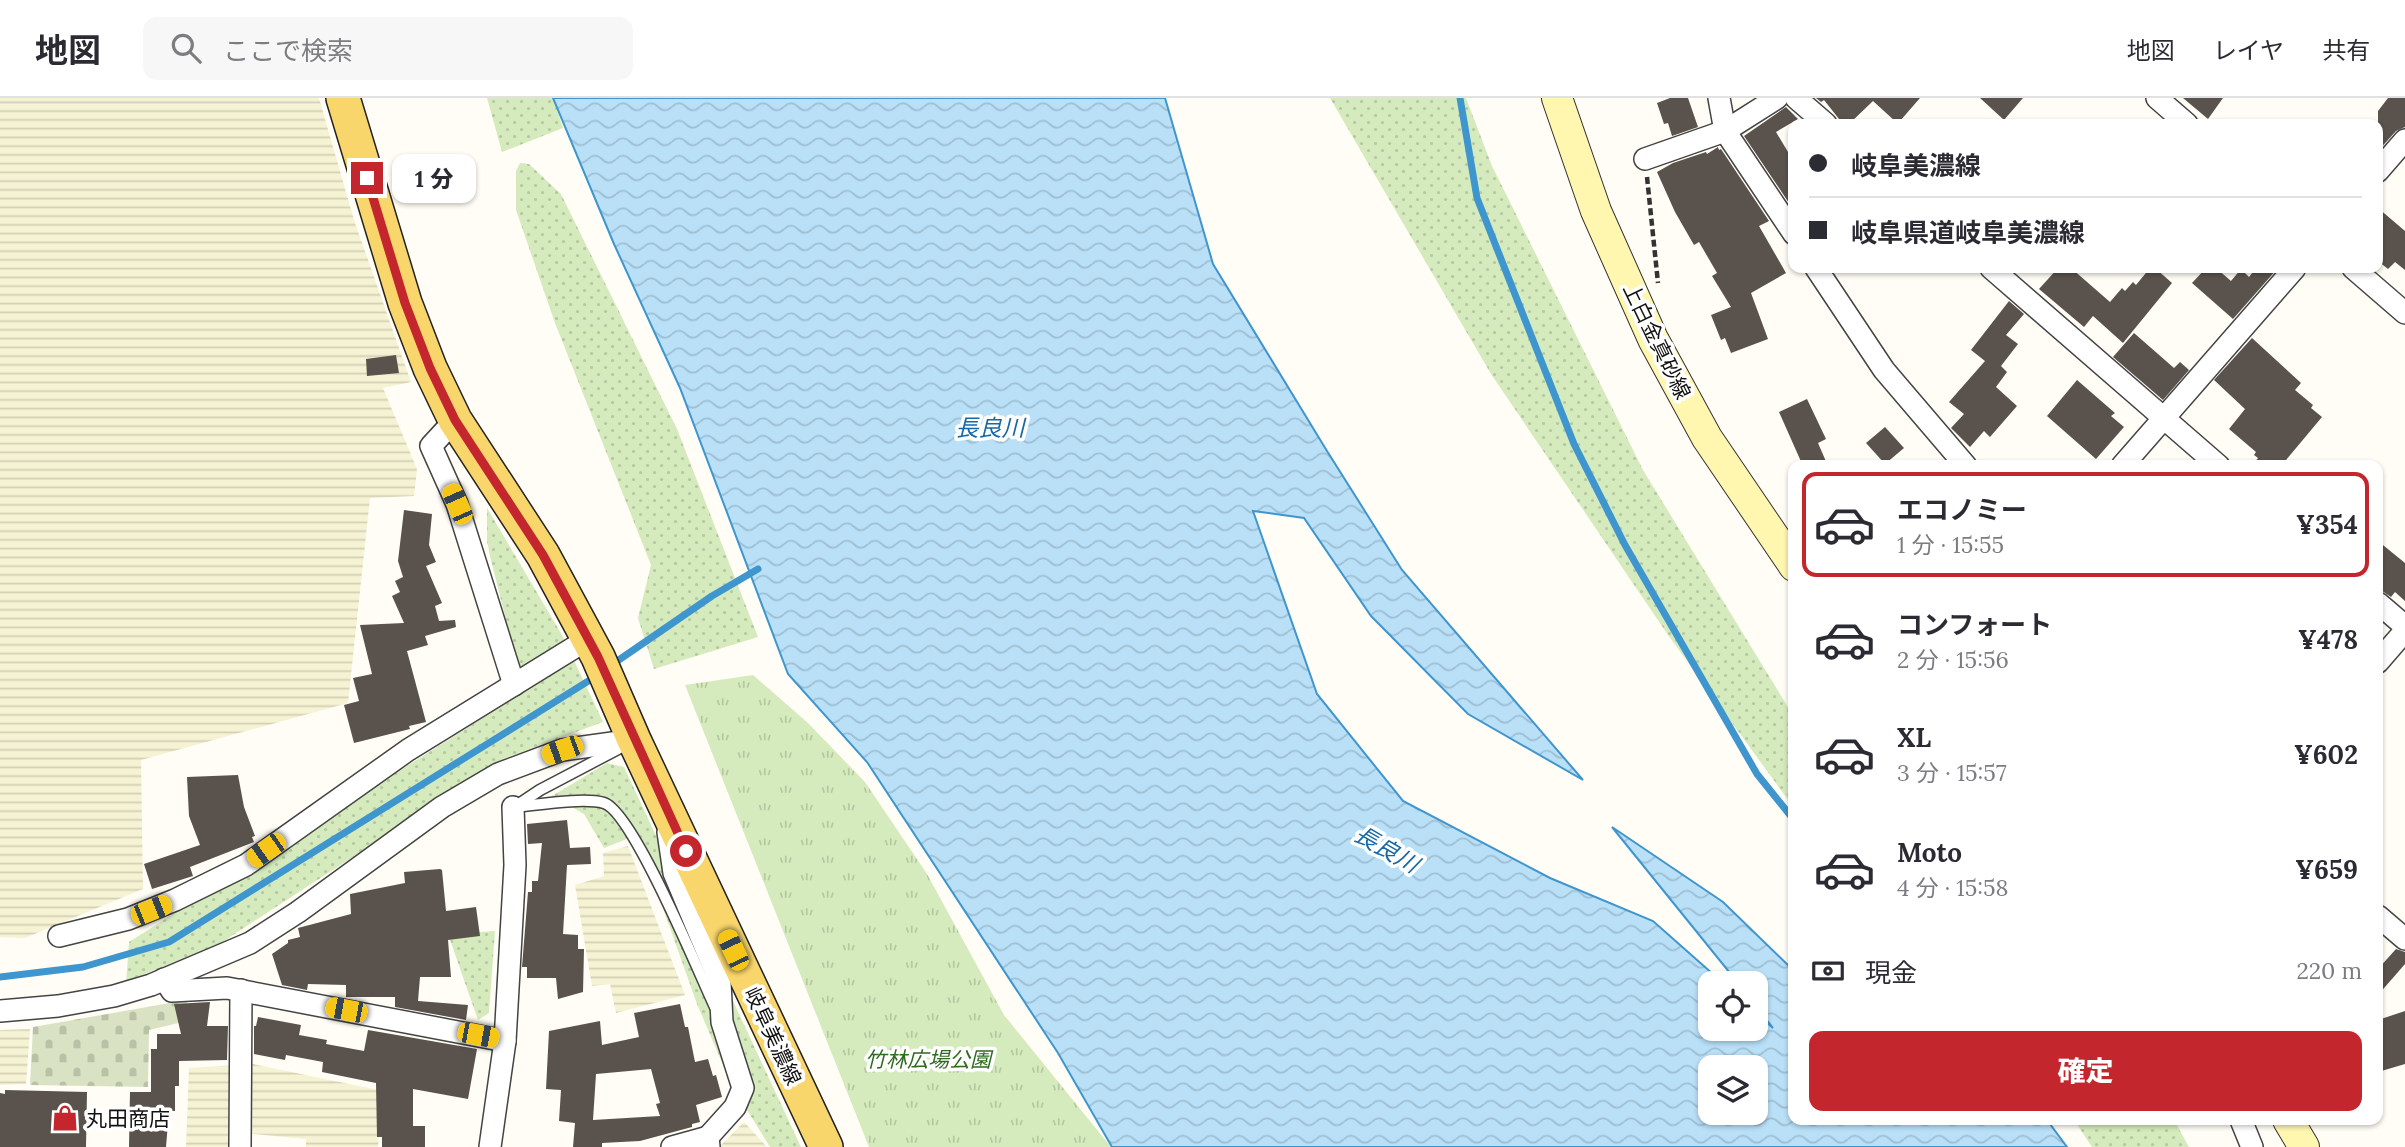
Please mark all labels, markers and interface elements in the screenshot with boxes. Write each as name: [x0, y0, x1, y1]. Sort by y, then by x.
search box: [143, 17, 633, 80]
text: 地図: [35, 29, 101, 71]
icon: search: [167, 29, 205, 67]
text: ここで検索: [223, 34, 353, 67]
text: 地図: [2127, 35, 2175, 66]
text: レイヤ: [2213, 35, 2284, 66]
text: 共有: [2322, 35, 2370, 66]
text: 岐阜美濃線: [1851, 149, 1981, 182]
callout: 1 分: [392, 154, 476, 202]
route end: [351, 162, 383, 194]
text: 1 分: [415, 164, 453, 193]
text: 岐阜県道岐阜美濃線: [1851, 216, 2085, 249]
street label: 上白金真砂線: [1617, 278, 1697, 404]
water label: 長良川: [956, 413, 1028, 442]
car: [439, 481, 476, 527]
icon: car: [1813, 493, 1876, 556]
text: エコノミー: [1897, 493, 2027, 526]
text: ¥354: [2296, 508, 2358, 541]
text: 1 分 · 15:55: [1897, 530, 2004, 559]
icon: car: [1813, 608, 1876, 671]
text: コンフォート: [1897, 608, 2052, 641]
text: ¥478: [2298, 623, 2358, 656]
text: 2 分 · 15:56: [1897, 645, 2009, 674]
text: XL: [1897, 721, 1931, 754]
icon: car: [1813, 723, 1876, 786]
car: [539, 733, 586, 767]
text: ¥602: [2294, 738, 2358, 771]
text: 3 分 · 15:57: [1897, 758, 2007, 787]
water label: 長良川: [1350, 819, 1427, 880]
car: [243, 829, 290, 871]
route start: [670, 835, 702, 867]
text: Moto: [1897, 836, 1962, 869]
icon: car: [1813, 838, 1876, 901]
text: ¥659: [2295, 853, 2358, 886]
text: 4 分 · 15:58: [1897, 873, 2008, 902]
car: [128, 892, 175, 928]
car: [715, 927, 752, 973]
icon: cash: [1809, 952, 1847, 990]
text: 現金: [1865, 956, 1917, 989]
text: 220 m: [2296, 956, 2362, 985]
map controls: [1698, 971, 1768, 1125]
button: locate: [1698, 971, 1768, 1041]
street label: 岐阜美濃線: [739, 983, 807, 1089]
car: [324, 996, 369, 1024]
car: [456, 1021, 501, 1049]
button: 確定: [1809, 1031, 2362, 1111]
park label: 竹林広場公園: [865, 1046, 994, 1073]
button: layers: [1698, 1055, 1768, 1125]
shop icon: 丸田商店: [50, 1103, 80, 1133]
place label: 丸田商店: [86, 1105, 170, 1132]

